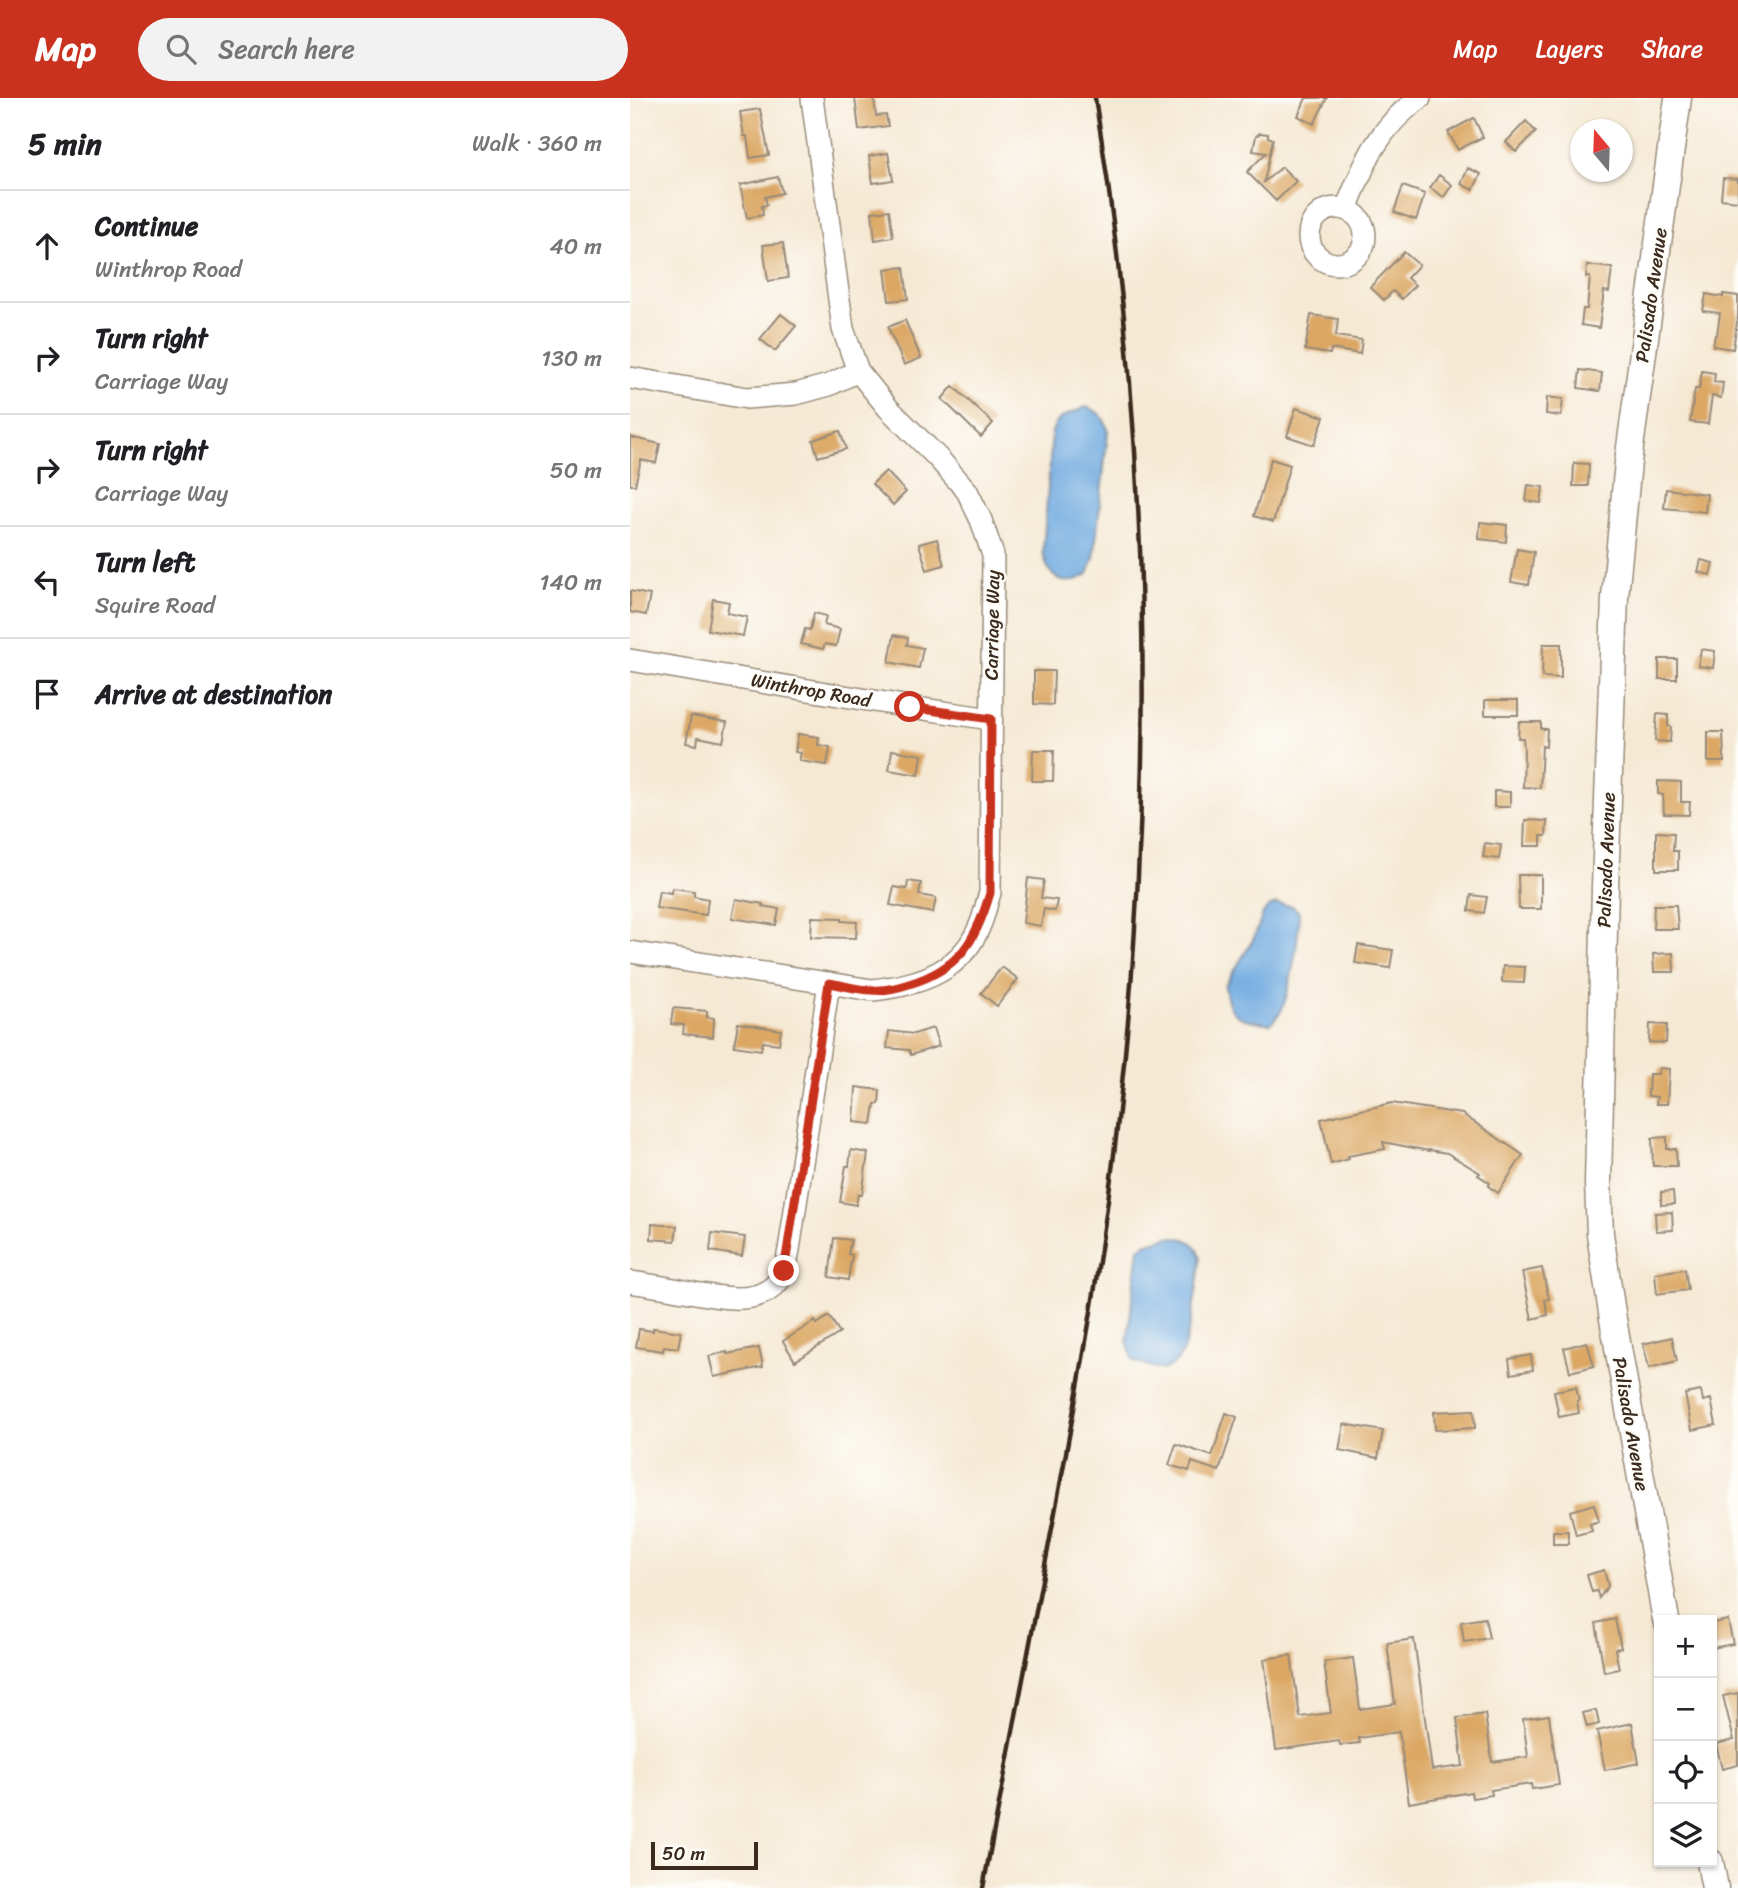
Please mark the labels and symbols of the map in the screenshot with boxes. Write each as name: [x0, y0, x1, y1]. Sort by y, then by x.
north arrow: [1570, 119, 1633, 182]
street label: Palisado Avenue: [1625, 225, 1677, 365]
street label: Carriage Way: [975, 570, 1009, 680]
street label: Winthrop Road: [748, 663, 876, 717]
route start: [894, 691, 925, 722]
street label: Palisado Avenue: [1587, 791, 1625, 928]
route end: [768, 1255, 799, 1286]
street label: Palisado Avenue: [1603, 1354, 1659, 1494]
scale bar: [651, 1839, 758, 1871]

